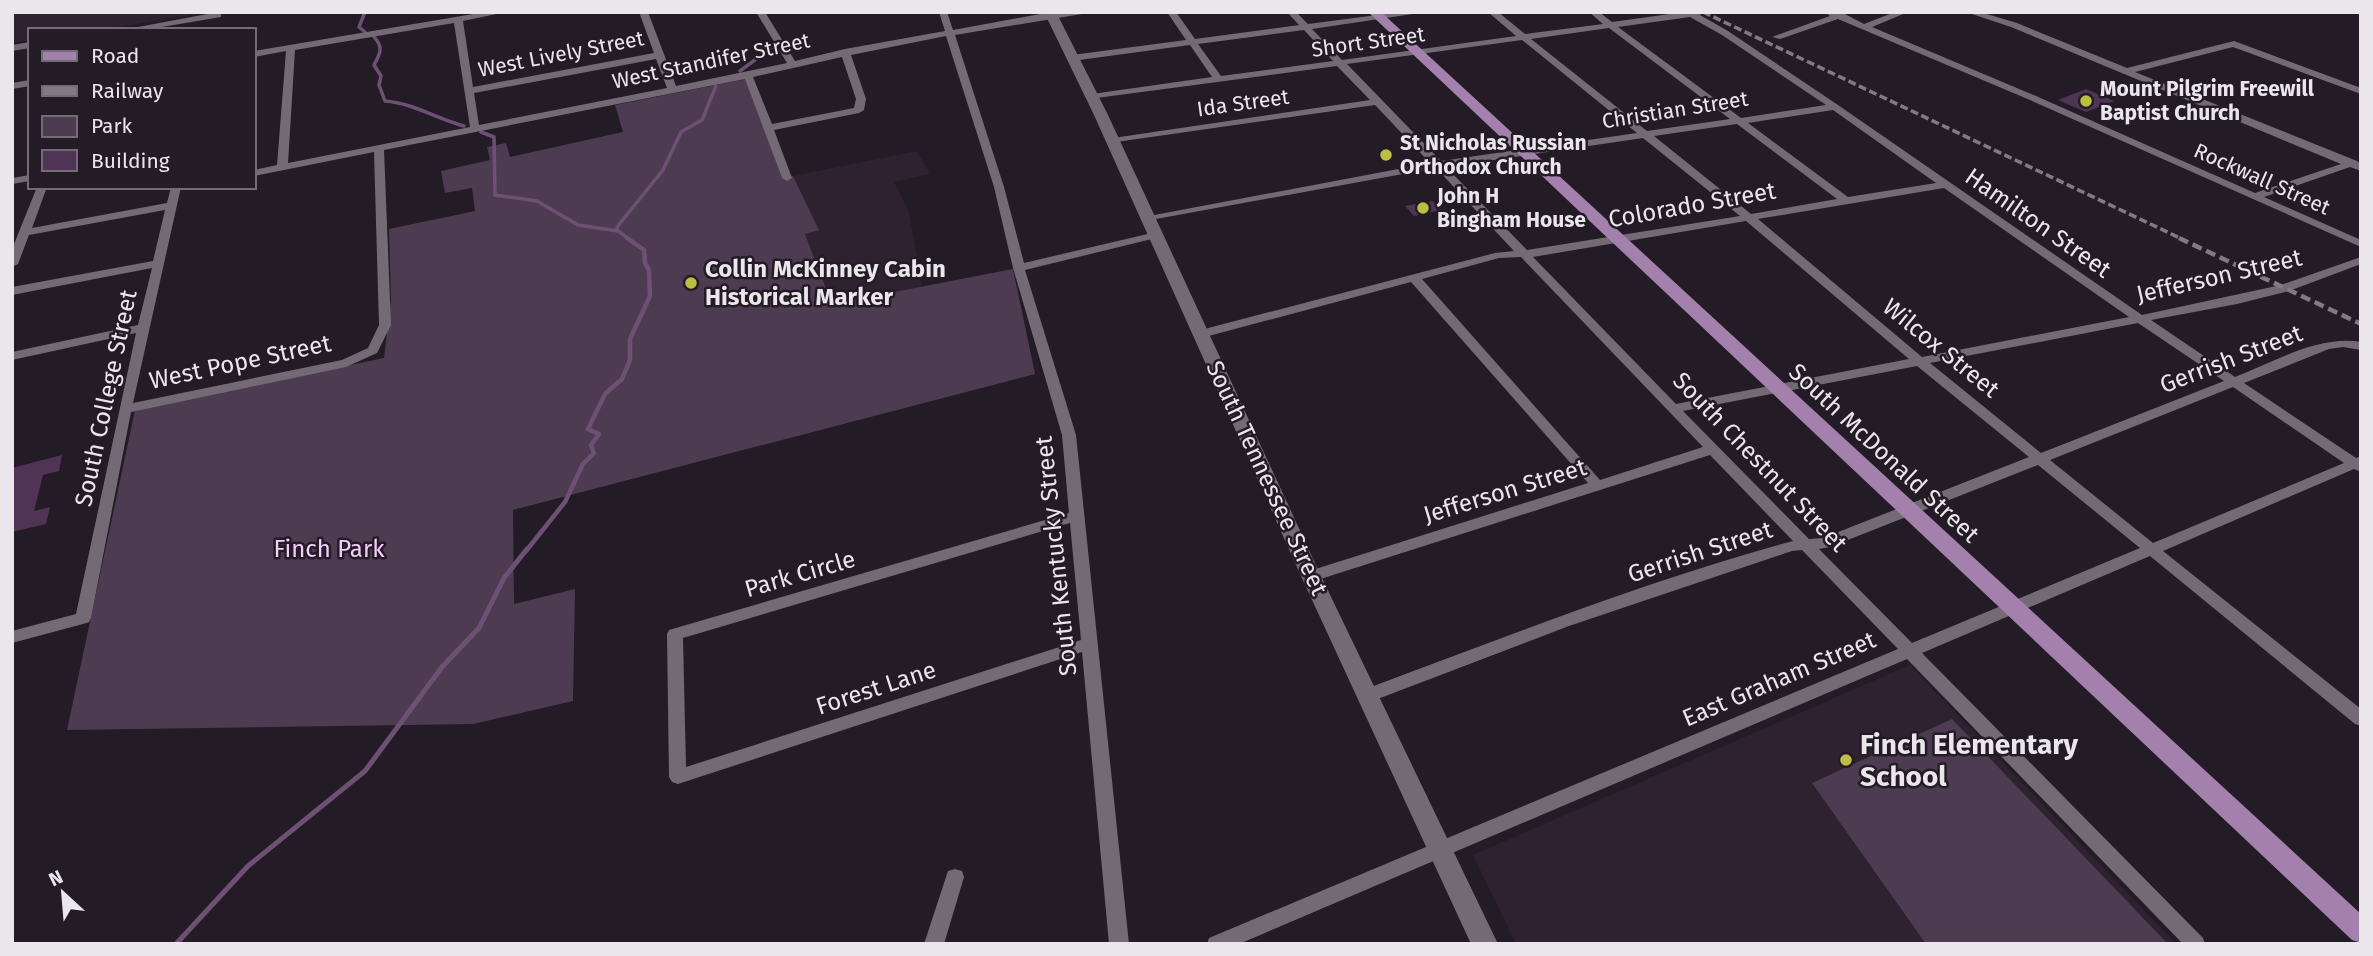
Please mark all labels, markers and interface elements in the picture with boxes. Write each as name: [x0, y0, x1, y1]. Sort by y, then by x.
street label: Short Street: [1310, 21, 1427, 63]
street label: West Lively Street: [476, 25, 647, 83]
street label: West Standifer Street: [610, 27, 813, 95]
legend: [28, 28, 256, 189]
text: Road: [91, 43, 139, 69]
place label: Mount Pilgrim Freewill Baptist Church: [2100, 76, 2315, 126]
text: Railway: [91, 78, 164, 104]
street label: Ida Street: [1195, 84, 1291, 122]
street label: Christian Street: [1600, 86, 1750, 134]
marker: Mount Pilgrim Freewill Baptist Church: [2078, 93, 2094, 109]
text: Park: [91, 113, 133, 139]
place label: St Nicholas Russian Orthodox Church: [1400, 130, 1587, 180]
street label: Rockwall Street: [2190, 137, 2334, 221]
marker: St Nicholas Russian Orthodox Church: [1378, 147, 1394, 163]
text: Building: [91, 148, 170, 174]
street label: Hamilton Street: [1960, 162, 2117, 284]
street label: Colorado Street: [1606, 176, 1778, 233]
place label: John H Bingham House: [1436, 183, 1586, 233]
marker: John H Bingham House: [1415, 200, 1431, 216]
street label: Jefferson Street: [2134, 243, 2305, 309]
place label: Collin McKinney Cabin Historical Marker: [705, 255, 946, 311]
marker: Collin McKinney Cabin Historical Marker: [683, 275, 699, 291]
street label: South College Street: [69, 287, 143, 509]
street label: Wilcox Street: [1877, 293, 2005, 404]
street label: Gerrish Street: [2156, 319, 2306, 399]
street label: West Pope Street: [147, 329, 334, 395]
street label: South Tennessee Street: [1200, 356, 1334, 600]
street label: South McDonald Street: [1783, 358, 1985, 549]
street label: South Chestnut Street: [1667, 366, 1853, 558]
street label: South Kentucky Street: [1029, 434, 1083, 677]
street label: Jefferson Street: [1420, 453, 1590, 529]
street label: Gerrish Street: [1624, 515, 1776, 589]
park label: Finch Park: [274, 535, 385, 563]
street label: Park Circle: [741, 545, 859, 603]
street label: East Graham Street: [1678, 625, 1880, 732]
street label: Forest Lane: [812, 655, 940, 721]
place label: Finch Elementary School: [1860, 728, 2079, 793]
marker: Finch Elementary School: [1838, 752, 1854, 768]
north arrow: [28, 858, 98, 928]
text: N: [45, 865, 66, 891]

